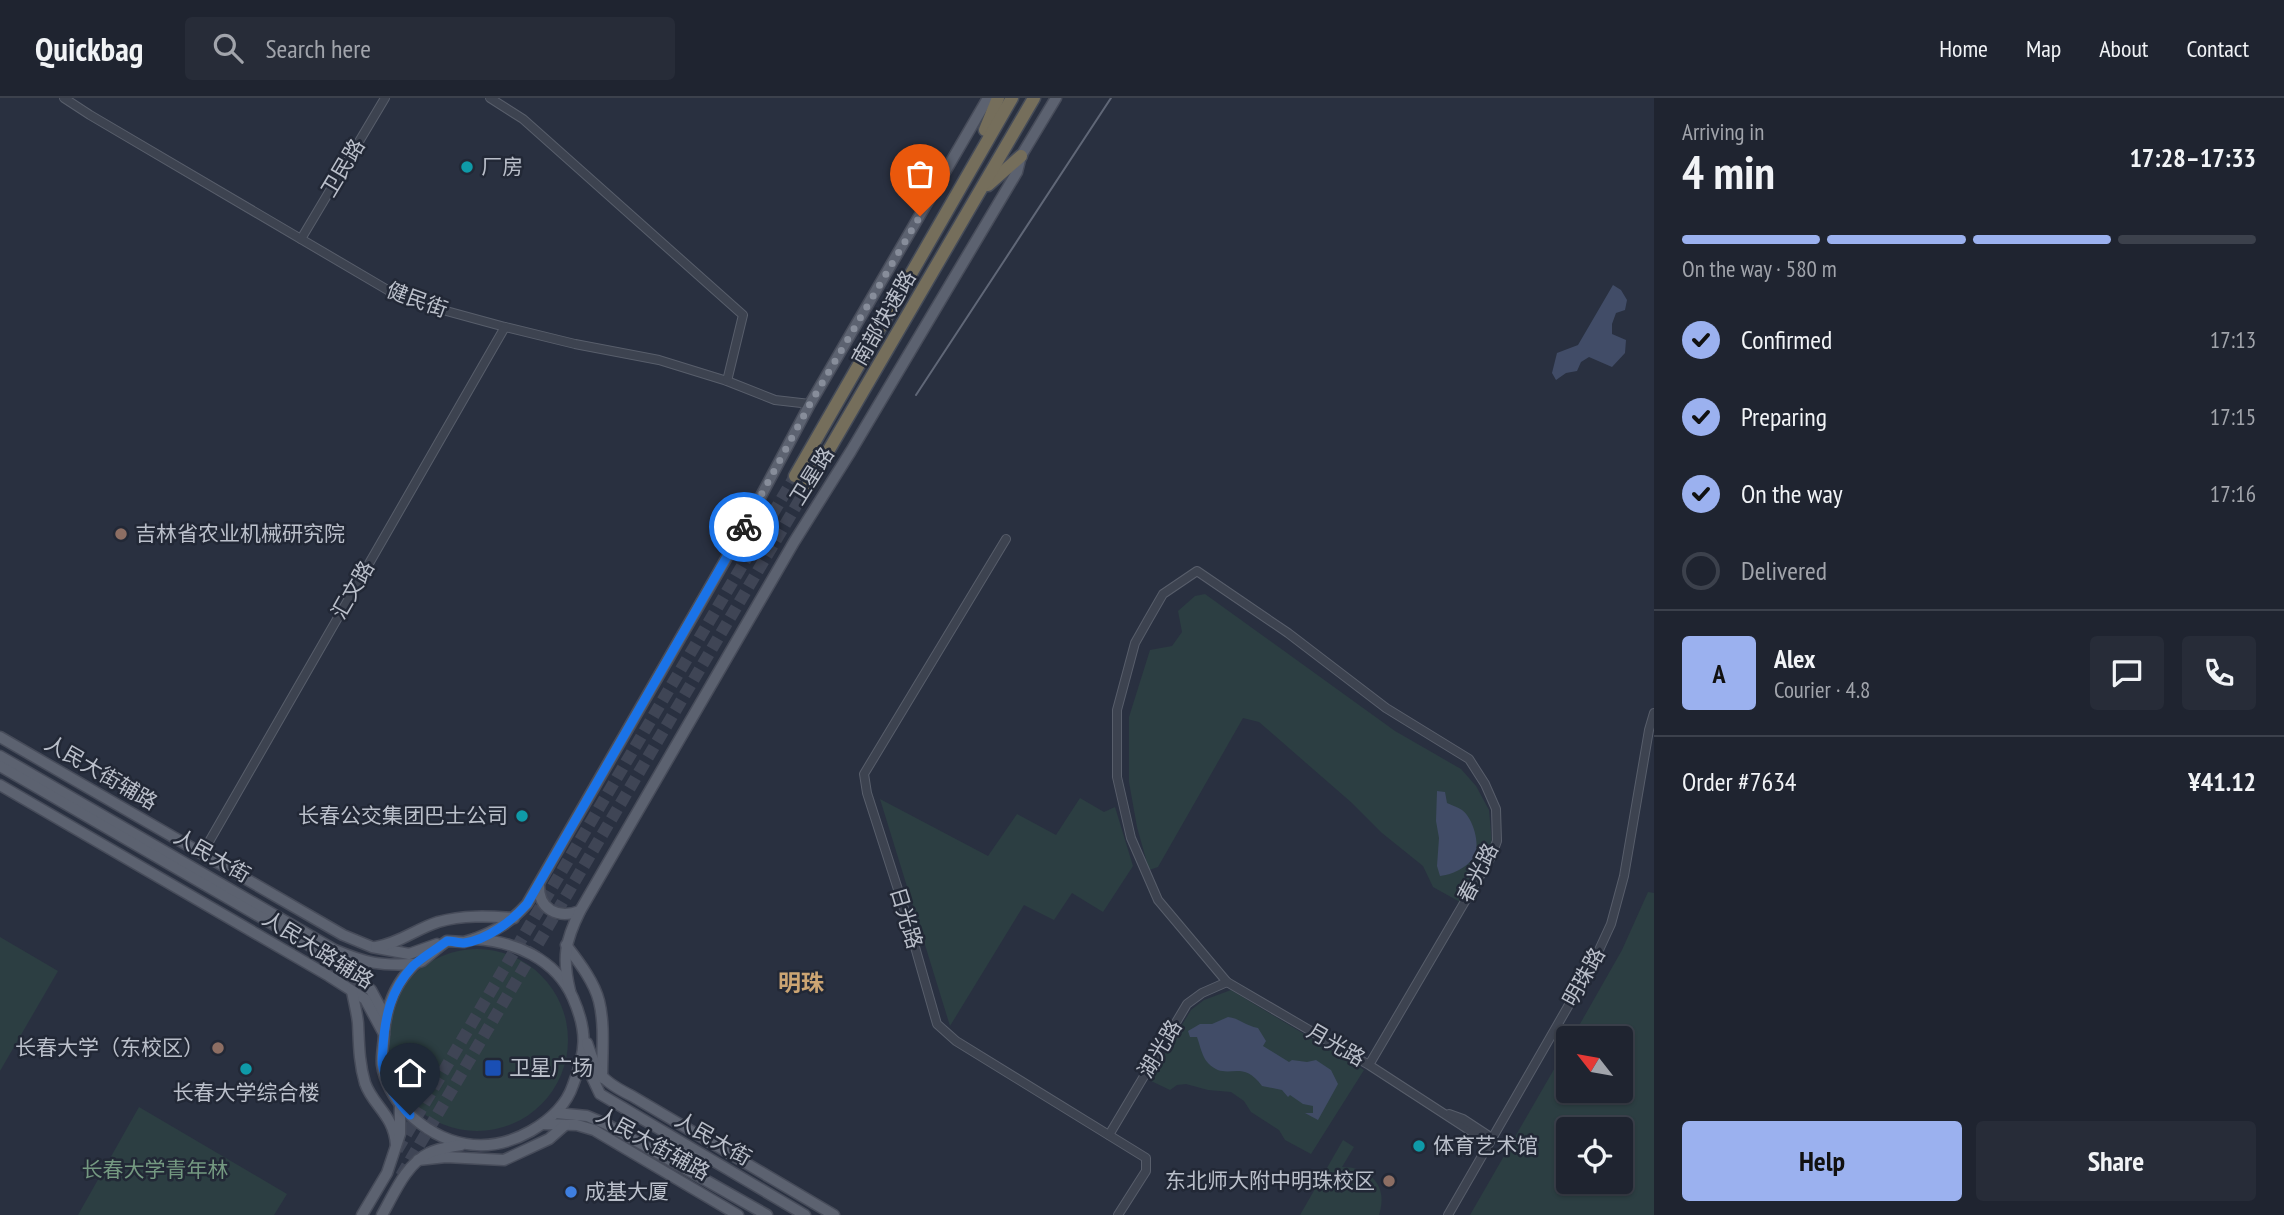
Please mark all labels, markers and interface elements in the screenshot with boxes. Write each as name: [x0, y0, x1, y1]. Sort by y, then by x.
search box: [185, 17, 675, 80]
text: Quickbag: [35, 27, 143, 70]
icon: search: [209, 29, 247, 67]
text: Search here: [265, 32, 371, 65]
text: Home: [1939, 33, 1988, 64]
text: Map: [2026, 33, 2061, 64]
text: About: [2099, 33, 2148, 64]
text: Contact: [2186, 33, 2249, 64]
text: Arriving in: [1682, 117, 1764, 146]
street label: 卫民路: [315, 134, 370, 202]
text: 17:28–17:33: [2129, 141, 2256, 174]
text: 4 min: [1682, 142, 1775, 202]
pin: [890, 144, 950, 216]
place label: 厂房: [481, 153, 523, 180]
icon: bag: [901, 155, 939, 193]
marker: 厂房: [459, 159, 475, 175]
text: On the way · 580 m: [1682, 254, 1837, 283]
street label: 南部快速路: [846, 266, 922, 370]
street label: 健民街: [383, 276, 451, 323]
icon: check: [1682, 321, 1720, 359]
text: Confirmed: [1741, 323, 1832, 356]
text: 17:13: [2210, 325, 2256, 354]
icon: check: [1682, 398, 1720, 436]
text: Preparing: [1741, 400, 1827, 433]
text: 17:15: [2210, 402, 2256, 431]
street label: 卫星路: [783, 442, 840, 510]
icon: check: [1682, 475, 1720, 513]
text: On the way: [1741, 477, 1843, 510]
text: 17:16: [2210, 479, 2256, 508]
courier: [709, 492, 779, 562]
icon: bike: [725, 508, 763, 546]
place label: 吉林省农业机械研究院: [135, 520, 345, 547]
marker: 吉林省农业机械研究院: [113, 526, 129, 542]
text: Delivered: [1741, 554, 1827, 587]
street label: 汇文路: [325, 556, 380, 624]
button: chat: [2090, 636, 2164, 710]
button: phone: [2182, 636, 2256, 710]
text: Alex: [1774, 642, 1815, 675]
text: A: [1712, 657, 1726, 690]
text: Courier · 4.8: [1774, 675, 1870, 704]
street label: 人民大街辅路: [40, 729, 163, 816]
text: Order #7634: [1682, 765, 1797, 798]
text: ¥41.12: [2188, 765, 2256, 798]
place label: 长春公交集团巴士公司: [298, 802, 508, 829]
marker: 长春公交集团巴士公司: [514, 808, 530, 824]
street label: 人民大街: [169, 823, 255, 888]
street label: 春光路: [1451, 839, 1504, 907]
street label: 日光路: [884, 884, 929, 952]
street label: 人民大路辅路: [258, 905, 379, 994]
street label: 明珠路: [1556, 943, 1611, 1011]
district label: 明珠: [778, 968, 824, 997]
street label: 湖光路: [1132, 1015, 1187, 1083]
street label: 月光路: [1302, 1017, 1370, 1072]
north arrow: [1556, 1026, 1633, 1102]
map controls: [1556, 1026, 1633, 1194]
place label: 长春大学（东校区）: [15, 1034, 204, 1061]
marker: 长春大学（东校区）: [210, 1040, 226, 1056]
pin: [380, 1043, 440, 1115]
icon: home: [391, 1054, 429, 1092]
place label: 卫星广场: [509, 1054, 593, 1081]
marker: 卫星广场: [483, 1058, 503, 1078]
marker: 长春大学综合楼: [238, 1061, 254, 1077]
place label: 长春大学综合楼: [173, 1079, 320, 1106]
street label: 人民大街辅路: [592, 1101, 715, 1186]
street label: 人民大街: [670, 1106, 756, 1171]
button: locate: [1556, 1117, 1633, 1194]
button: Help: [1682, 1121, 1962, 1201]
button: Share: [1976, 1121, 2256, 1201]
place label: 体育艺术馆: [1433, 1132, 1538, 1159]
marker: 体育艺术馆: [1411, 1138, 1427, 1154]
park label: 长春大学青年林: [82, 1156, 229, 1183]
place label: 东北师大附中明珠校区: [1165, 1167, 1375, 1194]
marker: 东北师大附中明珠校区: [1381, 1173, 1397, 1189]
place label: 成基大厦: [585, 1178, 669, 1205]
marker: 成基大厦: [563, 1184, 579, 1200]

